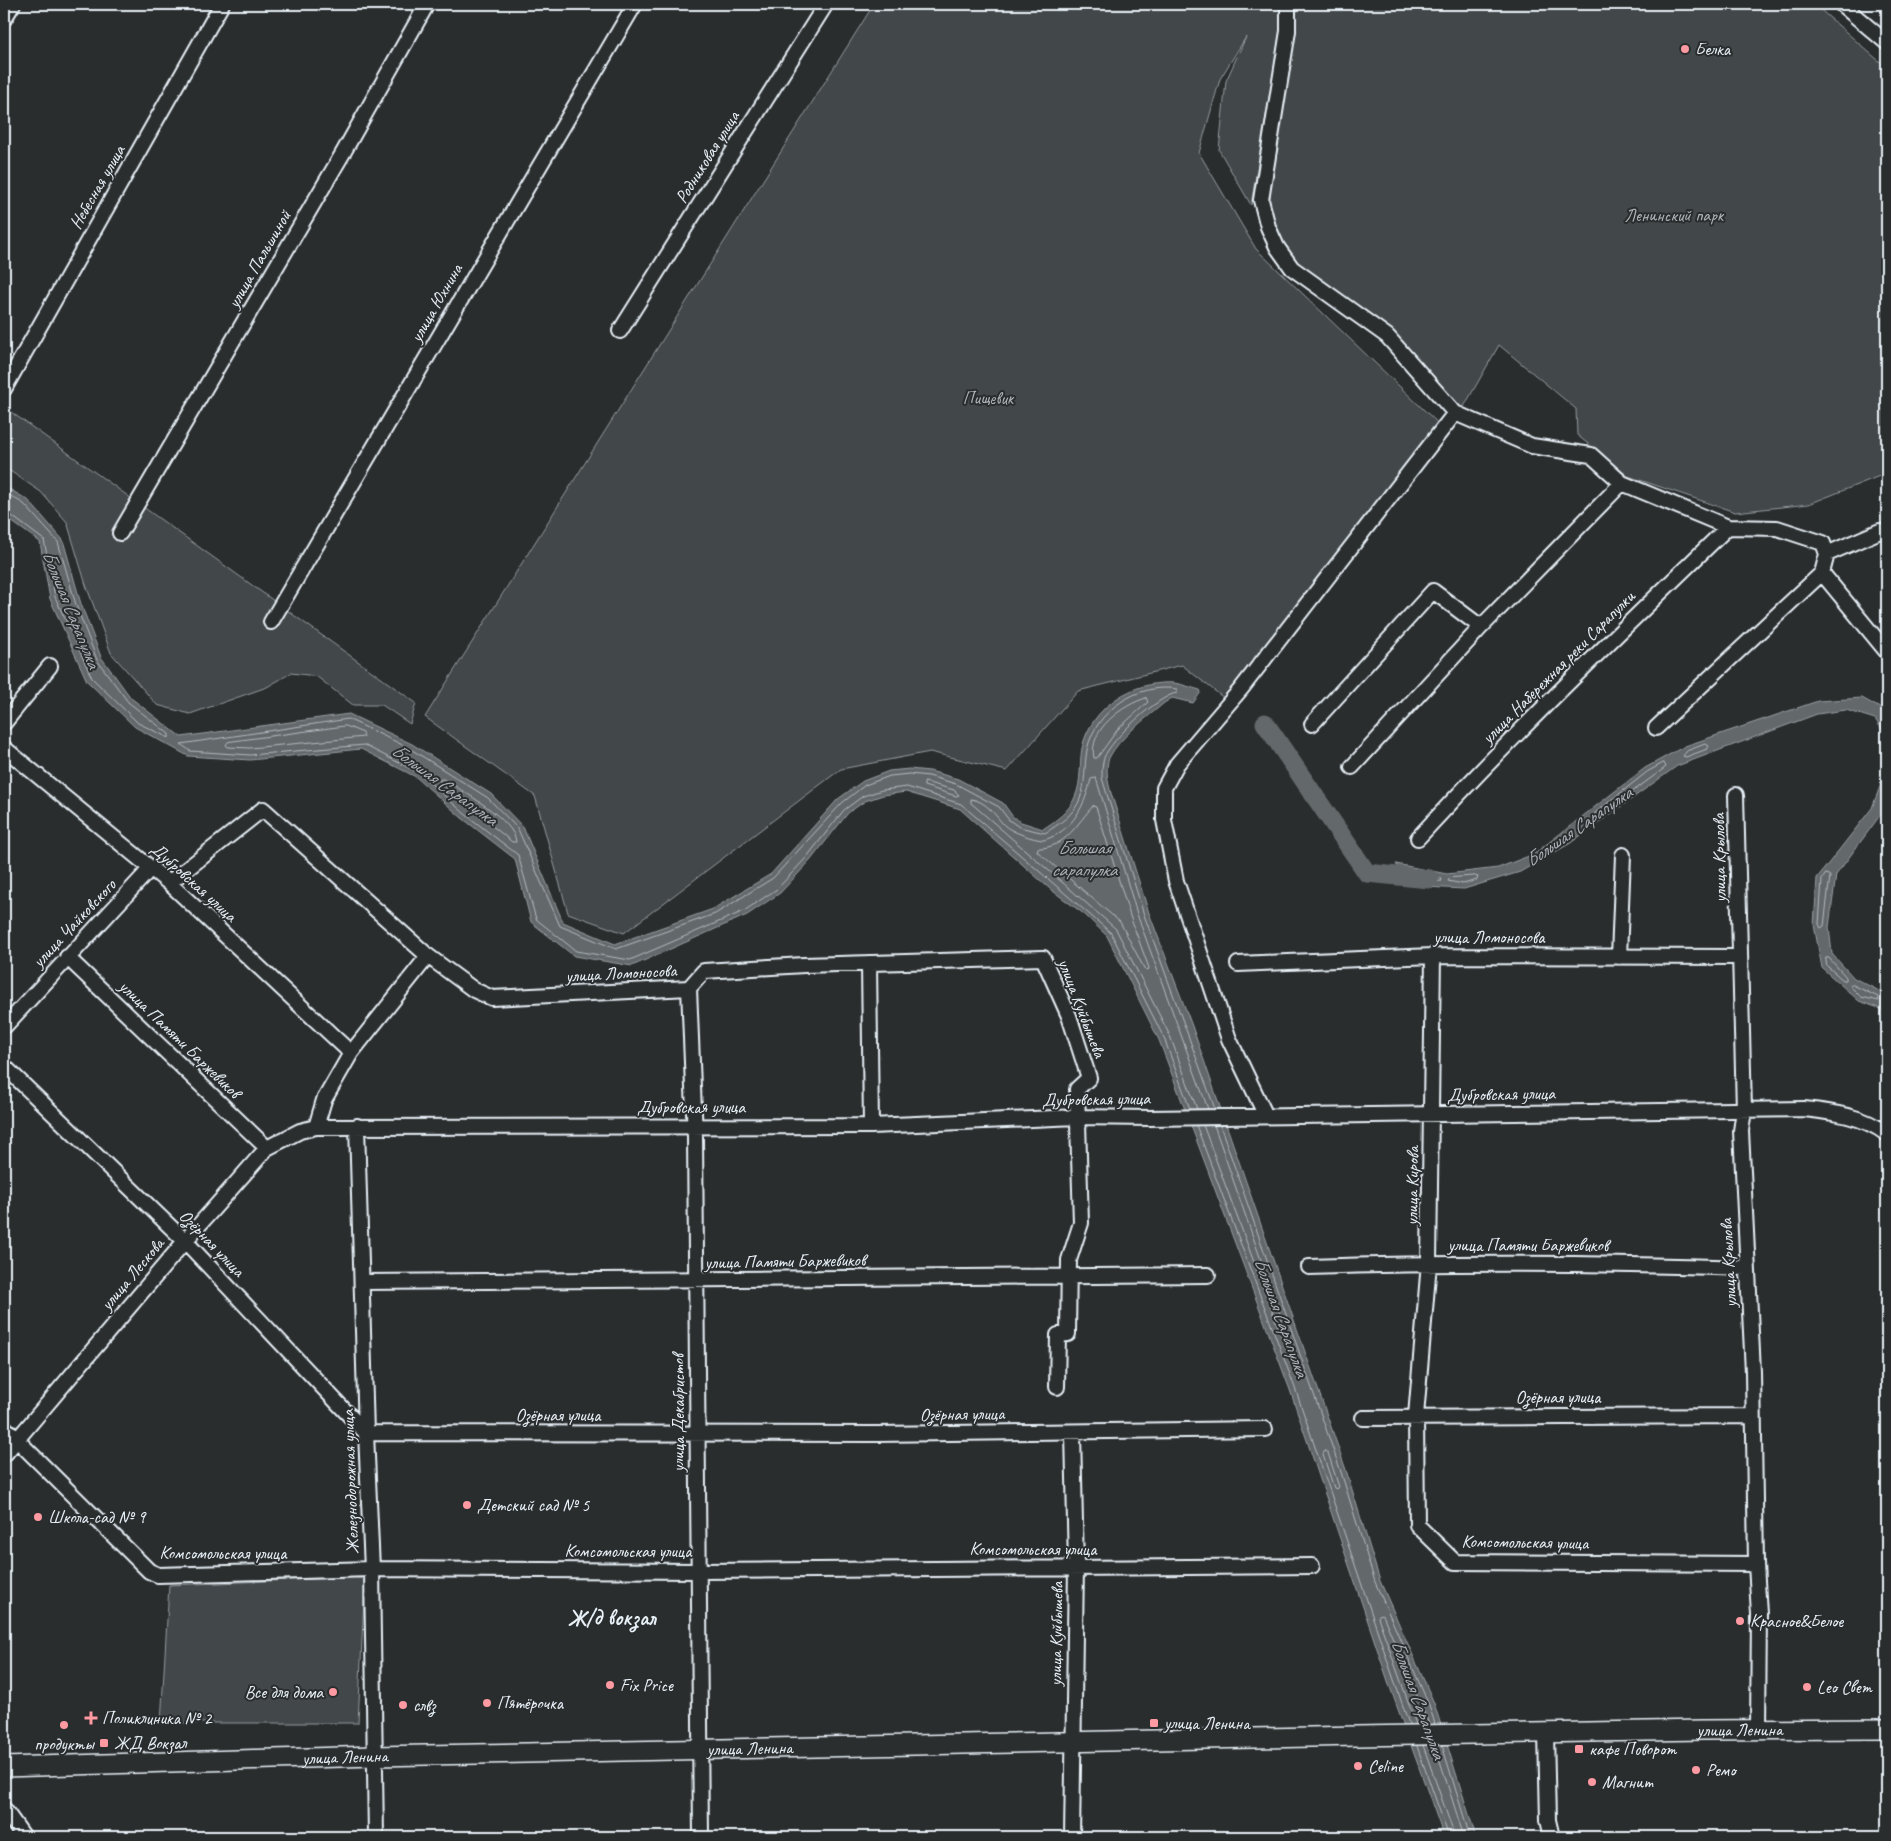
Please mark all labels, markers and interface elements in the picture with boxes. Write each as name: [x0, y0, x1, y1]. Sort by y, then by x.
place label: Белка: [1695, 38, 1732, 60]
marker: Белка: [1679, 43, 1691, 55]
street label: Родниковая улица: [670, 105, 745, 207]
street label: Небесная улица: [64, 140, 130, 233]
park label: Ленинский парк: [1625, 204, 1725, 226]
street label: улица Пальшиной: [222, 205, 296, 313]
street label: улица Юхнина: [404, 258, 468, 347]
park label: Пищевик: [963, 387, 1015, 409]
water label: Большая Сарапулка: [37, 547, 106, 673]
street label: улица Набережная реки Сарапулки: [1476, 585, 1640, 749]
water label: Большая Сарапулка: [387, 738, 503, 832]
water label: Большая Сарапулка: [1521, 780, 1638, 872]
street label: улица Крылова: [1707, 811, 1731, 904]
water label: Большая сарапулка: [1051, 836, 1118, 882]
street label: Дубровская улица: [146, 838, 242, 927]
street label: улица Чайковского: [27, 873, 122, 973]
street label: улица Ломоносова: [1432, 926, 1546, 948]
street label: улица Куйбышева: [1053, 954, 1112, 1062]
street label: улица Ломоносова: [564, 959, 679, 987]
street label: улица Памяти Баржевиков: [114, 975, 248, 1105]
street label: Дубровская улица: [1447, 1082, 1556, 1106]
street label: Дубровская улица: [1042, 1087, 1151, 1111]
street label: Дубровская улица: [637, 1096, 746, 1118]
street label: улица Кирова: [1400, 1144, 1424, 1227]
street label: Озёрная улица: [174, 1205, 251, 1283]
street label: улица Крылова: [1715, 1216, 1741, 1309]
street label: улица Лескова: [95, 1232, 170, 1315]
street label: улица Памяти Баржевиков: [1447, 1234, 1612, 1256]
street label: улица Памяти Баржевиков: [704, 1249, 869, 1273]
water label: Большая Сарапулка: [1248, 1255, 1314, 1382]
street label: улица Декабристов: [667, 1351, 689, 1473]
street label: Озёрная улица: [1516, 1386, 1602, 1409]
street label: Озёрная улица: [919, 1402, 1006, 1427]
street label: Озёрная улица: [516, 1404, 602, 1427]
street label: Железнодорожная улица: [336, 1408, 365, 1555]
place label: Детский сад № 5: [477, 1494, 590, 1516]
marker: Детский сад № 5: [461, 1499, 473, 1511]
place label: Школа-сад № 9: [48, 1506, 147, 1528]
marker: Школа-сад № 9: [32, 1511, 44, 1523]
street label: Комсомольская улица: [1461, 1530, 1590, 1554]
street label: Комсомольская улица: [970, 1538, 1098, 1560]
street label: Комсомольская улица: [565, 1540, 693, 1562]
street label: Комсомольская улица: [160, 1542, 288, 1564]
street label: улица Куйбышева: [1044, 1580, 1068, 1687]
district label: Ж/д вокзал: [568, 1604, 657, 1633]
place label: Красное&Белое: [1750, 1610, 1844, 1632]
marker: Красное&Белое: [1734, 1615, 1746, 1627]
water label: Большая Сарапулка: [1385, 1637, 1451, 1764]
place label: Fix Price: [620, 1674, 674, 1696]
place label: Leo Свет: [1817, 1676, 1873, 1698]
marker: Fix Price: [604, 1679, 616, 1691]
place label: Все для дома: [245, 1681, 324, 1703]
marker: Leo Свет: [1801, 1681, 1813, 1693]
marker: Все для дома: [327, 1686, 339, 1698]
place label: Пятёрочка: [497, 1692, 565, 1714]
place label: слвз: [413, 1694, 437, 1717]
marker: Пятёрочка: [481, 1697, 493, 1709]
marker: слвз: [397, 1699, 409, 1711]
place label: Поликлиника № 2: [102, 1707, 213, 1729]
marker: Поликлиника № 2: [84, 1711, 98, 1725]
place label: улица Ленина: [1163, 1712, 1251, 1734]
marker: улица Ленина: [1148, 1717, 1160, 1729]
marker: продукты: [58, 1719, 70, 1731]
street label: улица Ленина: [1696, 1719, 1784, 1741]
place label: ЖД Вокзал: [114, 1732, 188, 1755]
place label: продукты: [34, 1733, 95, 1755]
street label: улица Ленина: [706, 1736, 794, 1760]
marker: ЖД Вокзал: [98, 1737, 110, 1749]
place label: кафе Поворот: [1589, 1738, 1677, 1760]
marker: кафе Поворот: [1573, 1743, 1585, 1755]
street label: улица Ленина: [301, 1745, 389, 1769]
place label: Celine: [1368, 1755, 1404, 1777]
place label: Ремо: [1706, 1759, 1737, 1781]
marker: Celine: [1352, 1760, 1364, 1772]
marker: Ремо: [1690, 1764, 1702, 1776]
place label: Магнит: [1602, 1771, 1654, 1793]
marker: Магнит: [1586, 1776, 1598, 1788]

